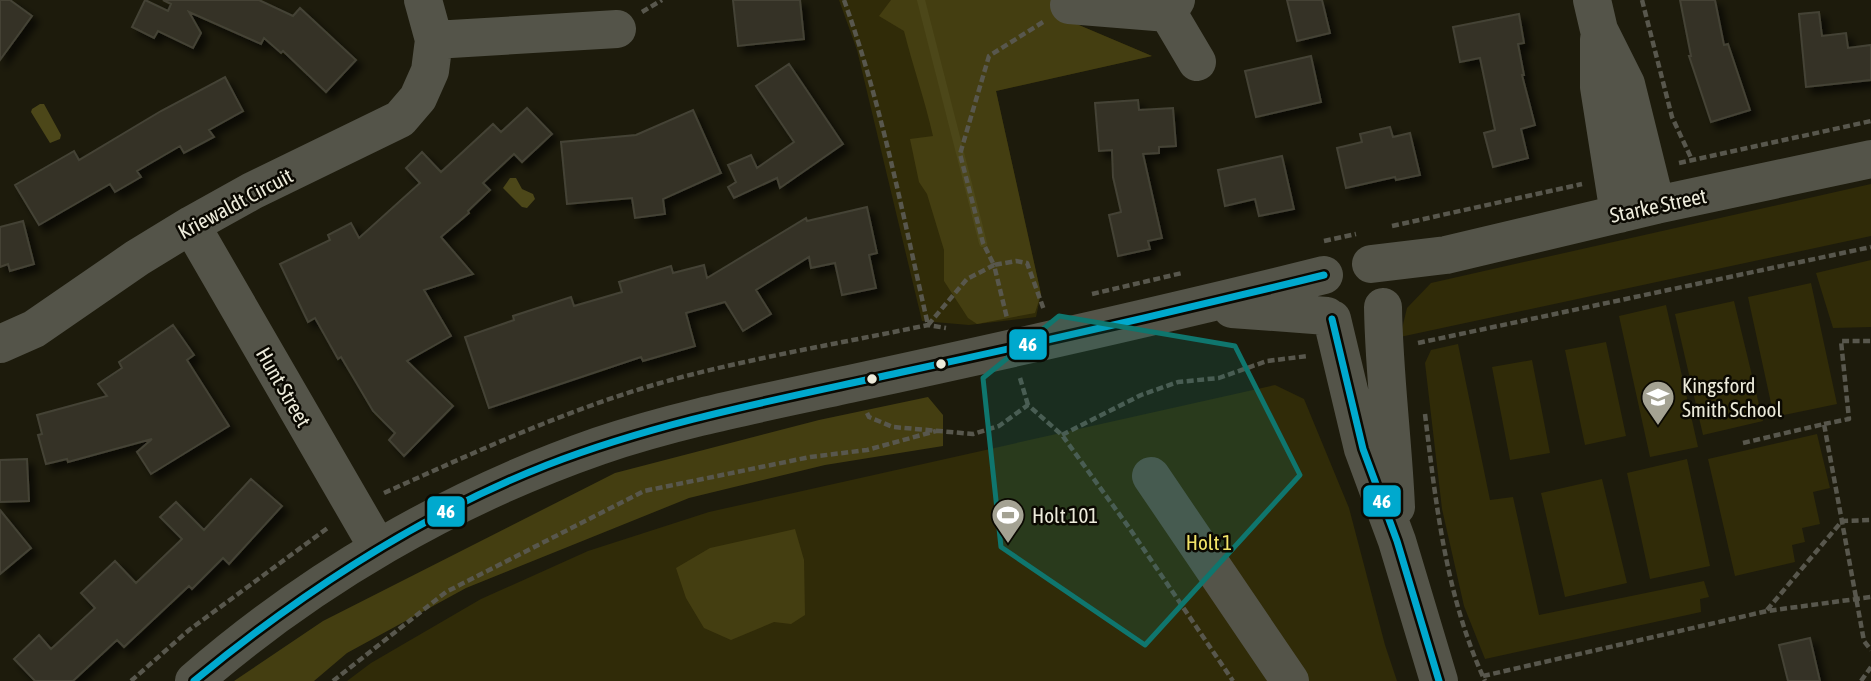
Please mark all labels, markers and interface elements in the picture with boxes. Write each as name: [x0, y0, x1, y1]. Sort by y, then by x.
street label: Kriewaldt Circuit: [174, 163, 296, 243]
street label: Starke Street: [1608, 183, 1708, 227]
line badge: 46: [1008, 328, 1048, 361]
text: 46: [1018, 333, 1037, 355]
street label: Hunt Street: [252, 343, 316, 431]
unlabelled marker: [934, 357, 948, 371]
unlabelled marker: [865, 372, 879, 386]
place label: Kingsford Smith School: [1682, 373, 1782, 421]
school or university icon: Kingsford Smith School: [1639, 378, 1677, 427]
line badge: 46: [1362, 484, 1402, 518]
text: 46: [1372, 490, 1391, 512]
line badge: 46: [426, 495, 466, 528]
sports icon: Holt 101: [989, 496, 1027, 545]
text: 46: [436, 500, 455, 522]
place label: Holt 101: [1032, 503, 1098, 527]
park label: Holt 1: [1186, 530, 1232, 554]

